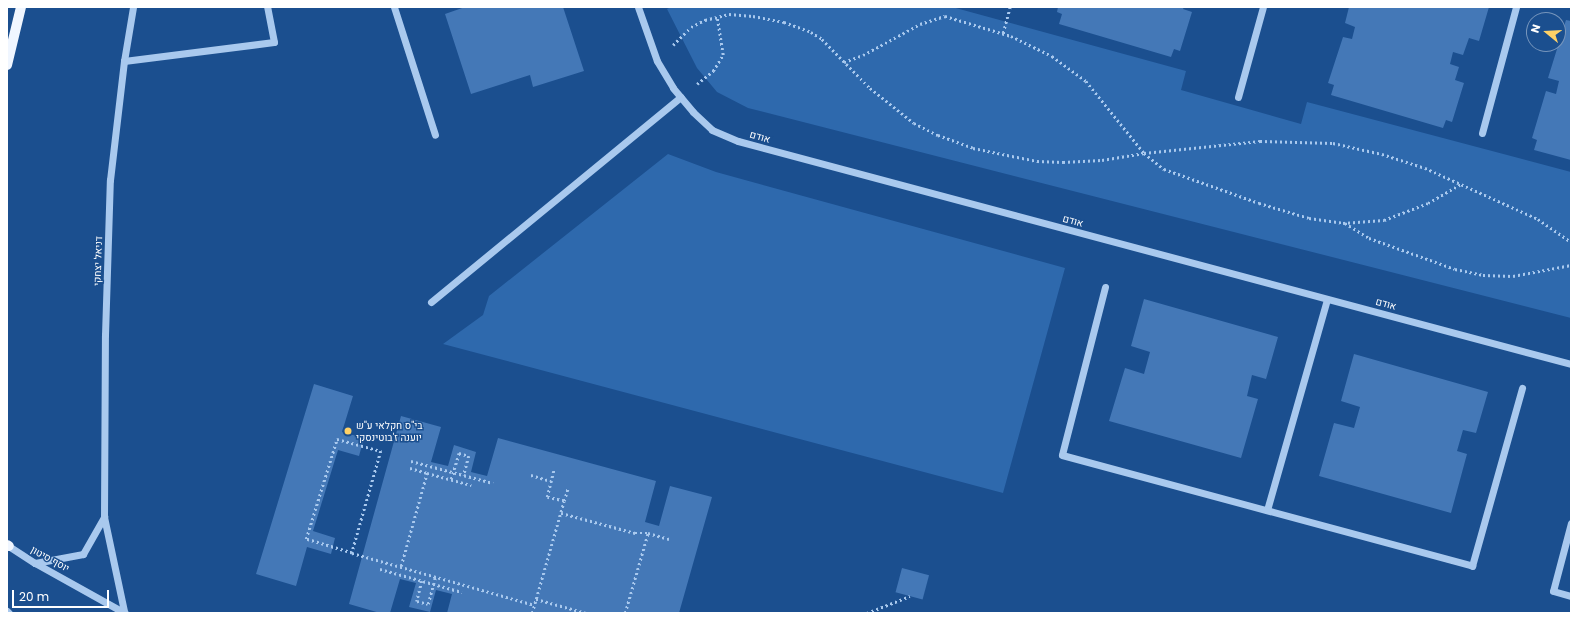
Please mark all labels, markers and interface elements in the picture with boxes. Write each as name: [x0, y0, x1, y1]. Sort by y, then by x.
north arrow: [1526, 12, 1566, 52]
text: N: [1527, 22, 1544, 35]
street label: אודם: [748, 128, 772, 146]
street label: אודם: [1061, 212, 1085, 230]
street label: דניאל יצחקי: [91, 236, 105, 286]
street label: אודם: [1374, 295, 1398, 313]
place label: בי"ס חקלאי ע"ש יוענה ז'בוטינסקי: [356, 419, 422, 442]
marker: בי"ס חקלאי ע"ש יוענה ז'בוטינסקי: [343, 426, 353, 436]
street label: יוסף סיטון: [29, 543, 71, 575]
scale bar: [14, 582, 111, 608]
text: 20 m: [19, 588, 49, 605]

